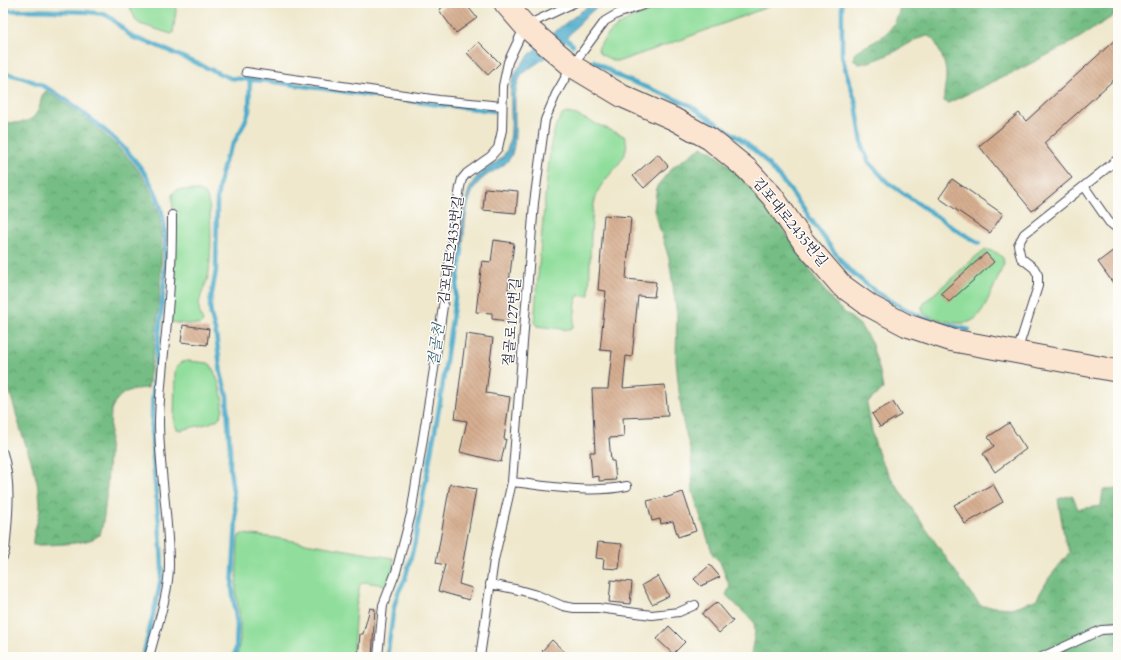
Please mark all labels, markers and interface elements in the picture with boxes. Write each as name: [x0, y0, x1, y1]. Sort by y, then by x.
street label: 김포대로2435번길: [748, 173, 832, 271]
street label: 김포대로2435번길: [434, 194, 468, 306]
street label: 절골로127번길: [499, 277, 525, 367]
water label: 절골천: [423, 321, 449, 368]

